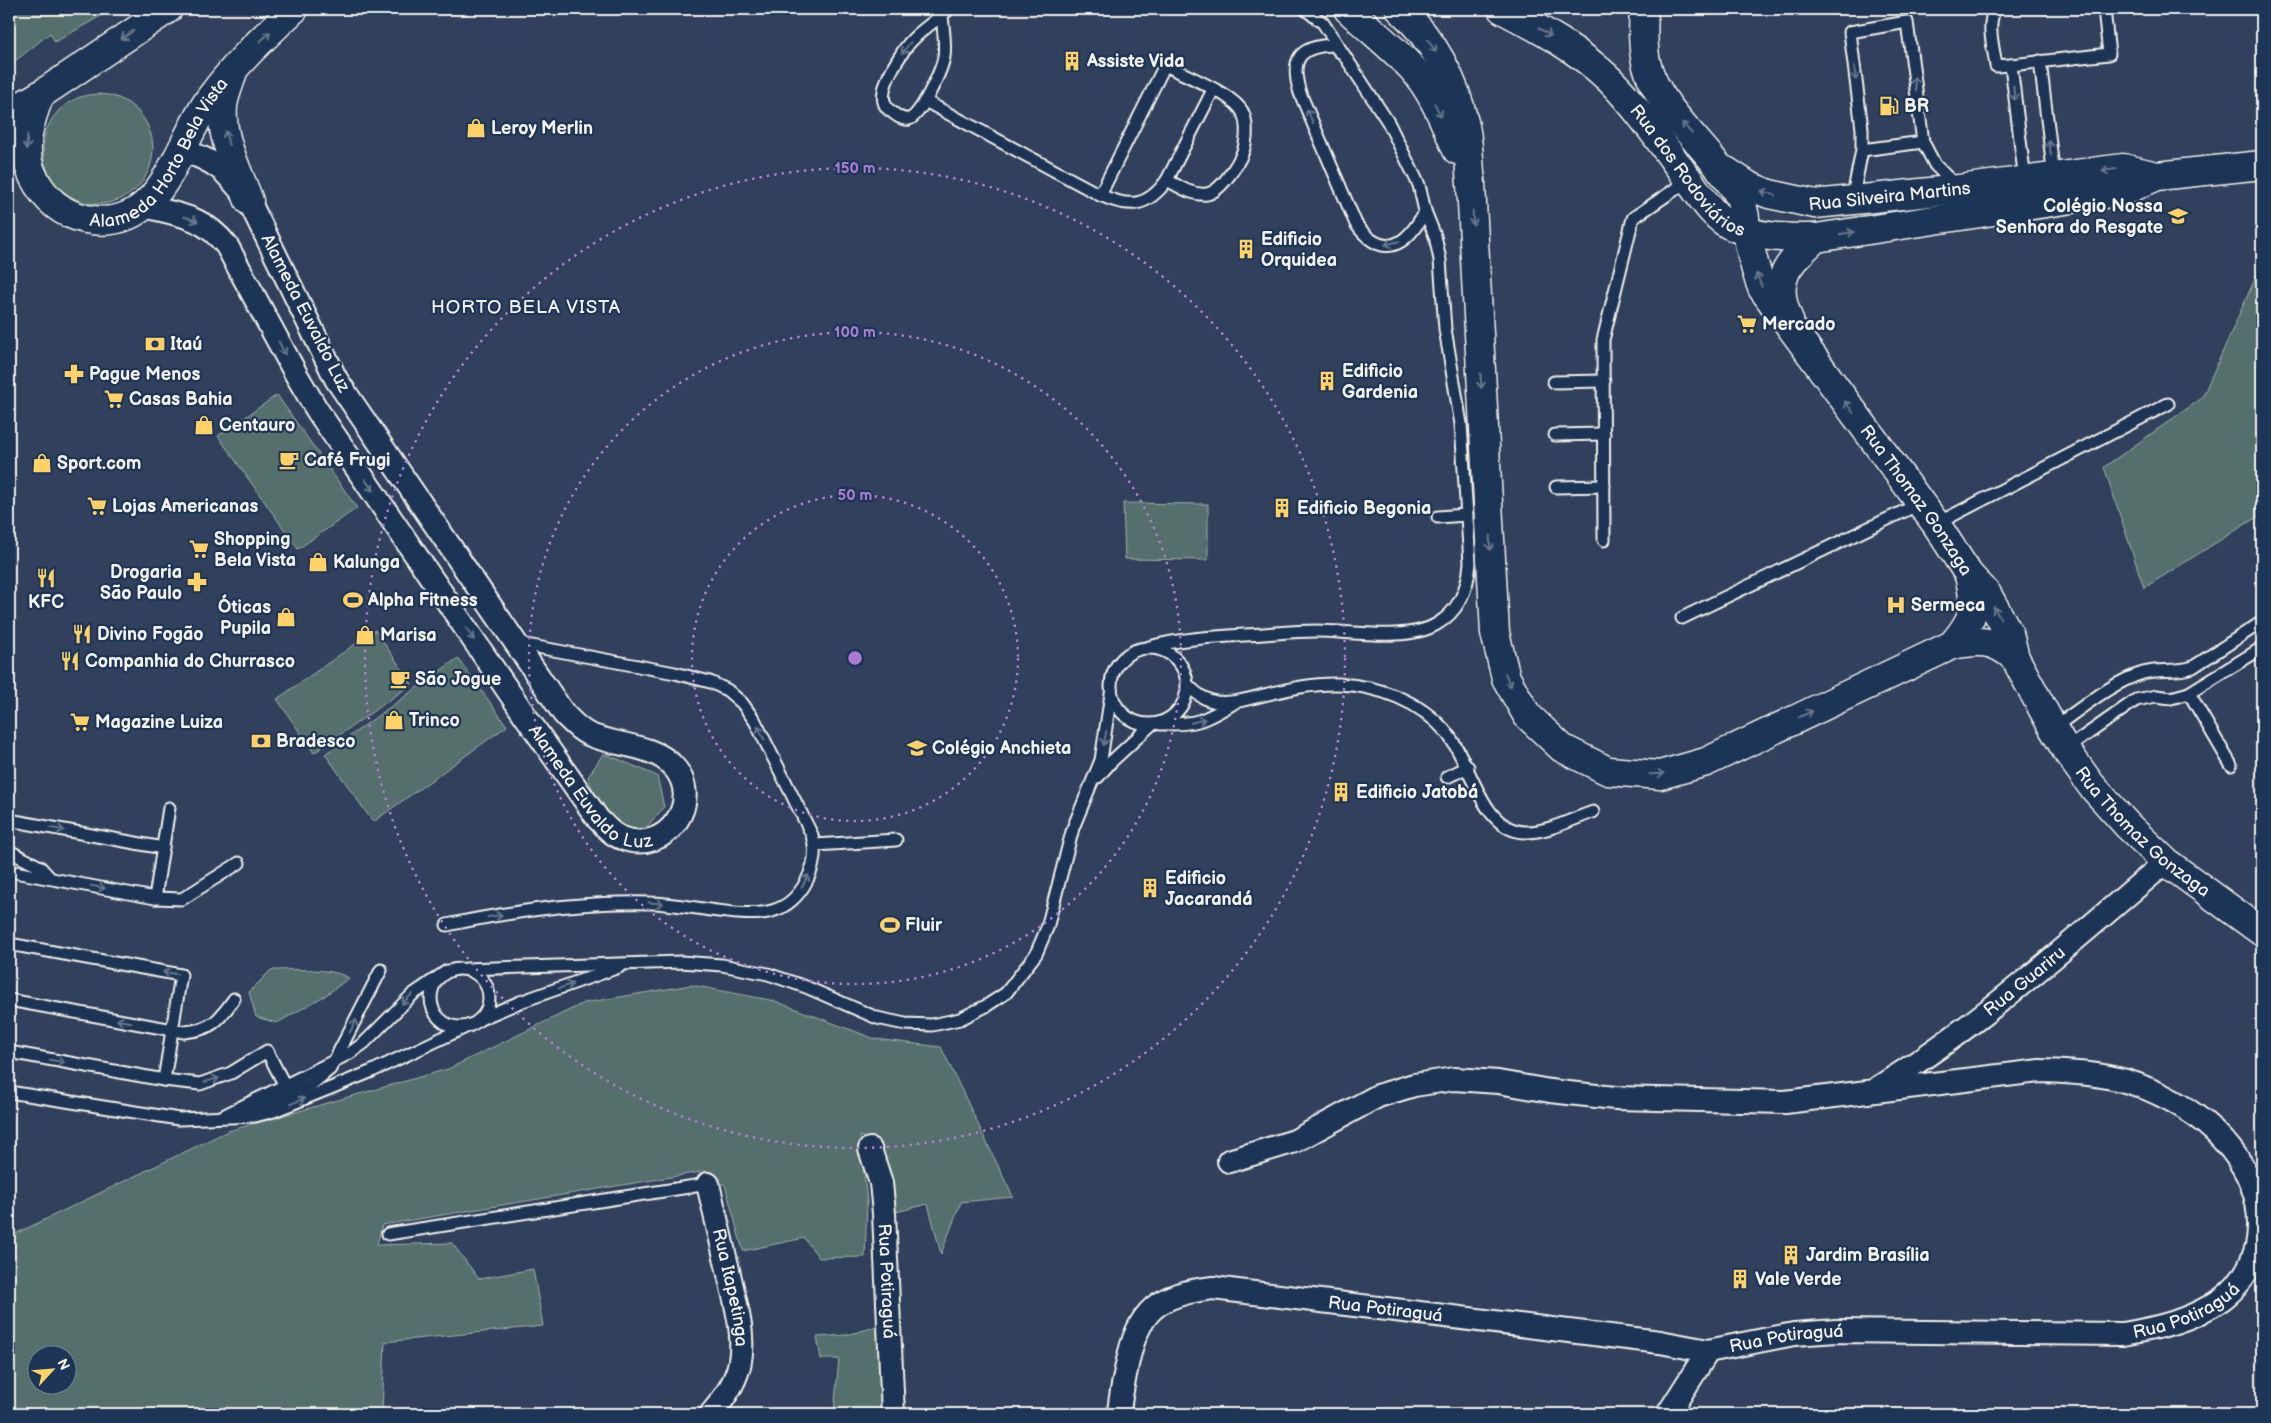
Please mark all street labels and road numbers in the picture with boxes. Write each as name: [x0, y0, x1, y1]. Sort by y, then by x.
street label: Alameda Horto Bela Vista: [89, 74, 233, 232]
street label: Rua dos Rodoviários: [1625, 100, 1748, 241]
street label: Rua Silveira Martins: [1808, 178, 1972, 216]
street label: Alameda Euvaldo Luz: [257, 231, 355, 396]
street label: Rua Thomaz Gonzaga: [1856, 421, 1976, 580]
street label: Alameda Euvaldo Luz: [524, 721, 654, 853]
street label: Rua Thomaz Gonzaga: [2070, 763, 2214, 901]
street label: Rua Guariru: [1980, 942, 2070, 1021]
street label: Rua Potiraguá: [873, 1223, 900, 1339]
street label: Rua Itapetinga: [708, 1226, 751, 1347]
street label: Rua Potiraguá: [2131, 1279, 2244, 1343]
street label: Rua Potiraguá: [1327, 1292, 1444, 1327]
street label: Rua Potiraguá: [1728, 1321, 1844, 1358]

